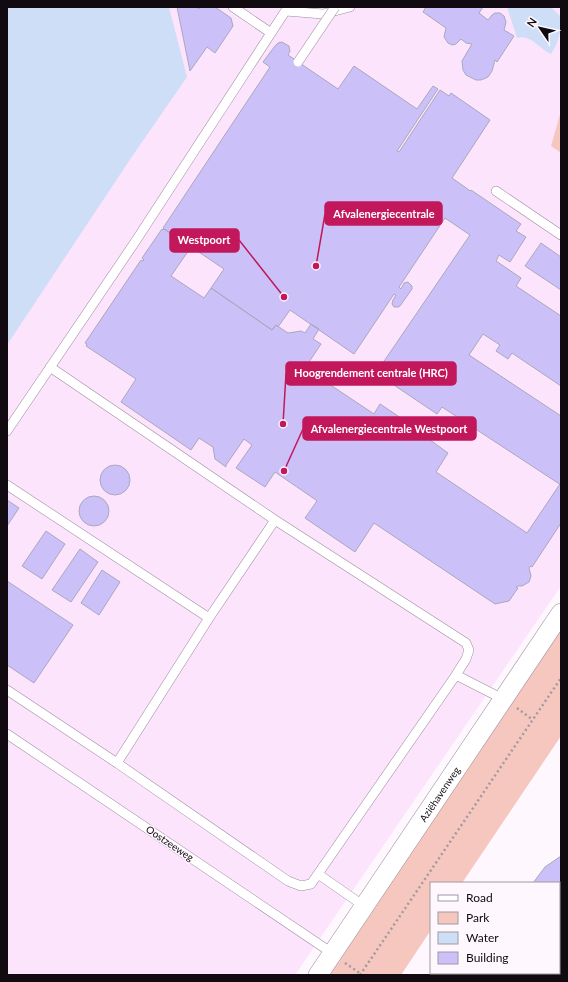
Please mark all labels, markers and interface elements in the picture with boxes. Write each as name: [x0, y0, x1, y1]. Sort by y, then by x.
north arrow: [520, 8, 560, 48]
text: N: [524, 15, 539, 29]
callout: Afvalenergiecentrale: [325, 202, 442, 225]
text: Afvalenergiecentrale: [332, 207, 435, 220]
callout: Westpoort: [170, 229, 239, 252]
text: Westpoort: [178, 233, 231, 246]
callout: Hoogrendement centrale (HRC): [286, 362, 456, 385]
text: Hoogrendement centrale (HRC): [294, 366, 448, 379]
callout: Afvalenergiecentrale Westpoort: [303, 417, 476, 440]
text: Afvalenergiecentrale Westpoort: [310, 422, 468, 435]
street label: Aziëhavenweg: [417, 764, 462, 824]
street label: Oostzeeweg: [144, 823, 196, 863]
legend: [430, 882, 560, 974]
text: Road: [466, 890, 493, 905]
text: Park: [466, 910, 490, 925]
text: Water: [466, 930, 499, 945]
text: Building: [466, 950, 509, 965]

